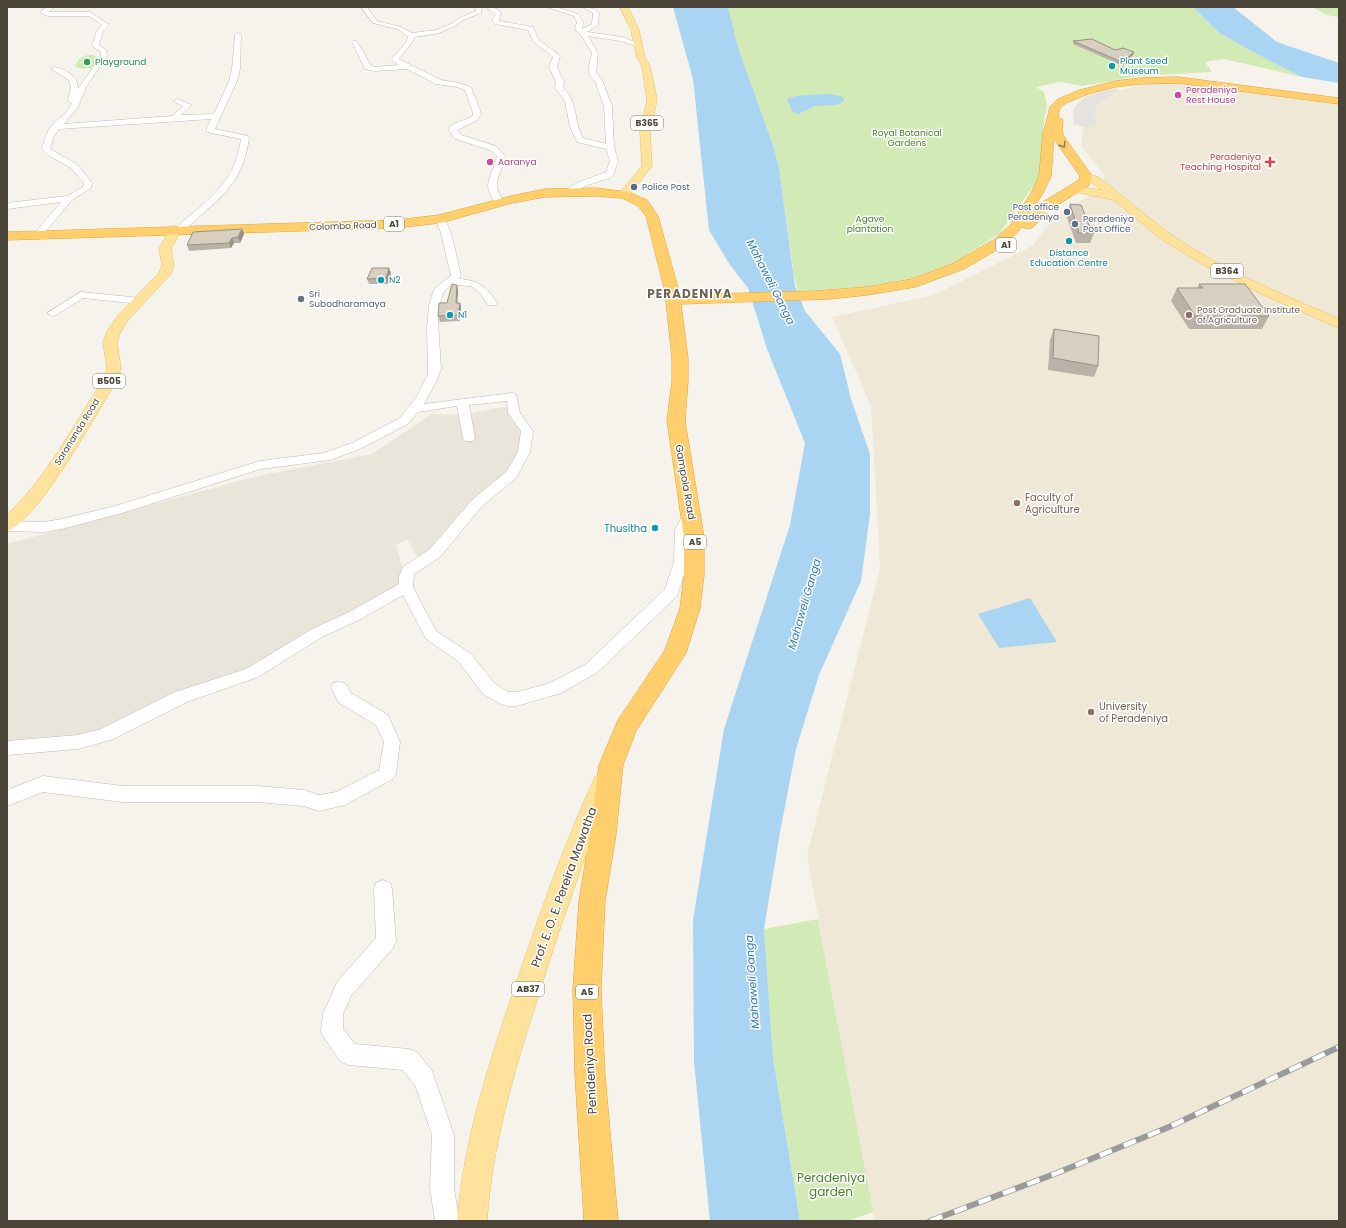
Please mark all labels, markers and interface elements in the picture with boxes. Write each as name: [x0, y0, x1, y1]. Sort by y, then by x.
place label: Plant Seed Museum: [1120, 55, 1167, 77]
place label: Playground: [95, 56, 146, 68]
marker: Playground: [82, 57, 92, 67]
marker: Plant Seed Museum: [1107, 61, 1117, 71]
place label: Peradeniya Rest House: [1186, 84, 1237, 106]
marker: Peradeniya Rest House: [1173, 90, 1183, 100]
road number: B365: [631, 116, 663, 130]
park label: Royal Botanical Gardens: [872, 127, 942, 149]
one-way arrow: [1058, 141, 1065, 148]
place label: Peradeniya Teaching Hospital: [1180, 151, 1261, 173]
place label: Aaranya: [498, 156, 537, 168]
marker: Peradeniya Teaching Hospital: [1264, 156, 1276, 168]
marker: Aaranya: [485, 157, 495, 167]
place label: Police Post: [642, 181, 690, 193]
marker: Police Post: [629, 182, 639, 192]
place label: Post office Peradeniya: [1008, 201, 1059, 223]
marker: Post office Peradeniya: [1062, 207, 1072, 217]
park label: Agave plantation: [847, 213, 893, 235]
place label: Peradeniya Post Office: [1083, 213, 1134, 235]
road number: A1: [384, 217, 404, 231]
street label: Colombo Road: [309, 219, 377, 233]
marker: Peradeniya Post Office: [1070, 219, 1080, 229]
marker: Distance Education Centre: [1064, 236, 1074, 246]
water label: Mahaweli Ganga: [743, 237, 800, 328]
road number: A1: [996, 238, 1016, 252]
place label: Distance Education Centre: [1030, 247, 1108, 269]
road number: B364: [1211, 264, 1243, 278]
place label: N2: [389, 274, 401, 286]
marker: N2: [376, 275, 386, 285]
district label: PERADENIYA: [647, 285, 733, 302]
place label: Sri Subodharamaya: [309, 288, 386, 310]
marker: Sri Subodharamaya: [296, 294, 306, 304]
place label: Post Graduate Institute of Agriculture: [1197, 304, 1300, 326]
place label: N1: [458, 309, 467, 321]
marker: N1: [445, 310, 455, 320]
marker: Post Graduate Institute of Agriculture: [1184, 310, 1194, 320]
road number: B505: [93, 374, 125, 388]
street label: Sarananda Road: [52, 396, 102, 468]
street label: Gampola Road: [672, 443, 699, 521]
place label: Faculty of Agriculture: [1025, 490, 1080, 517]
marker: Faculty of Agriculture: [1012, 498, 1022, 508]
place label: Thusitha: [604, 521, 647, 536]
marker: Thusitha: [650, 523, 660, 533]
road number: A5: [684, 535, 706, 549]
water label: Mahaweli Ganga: [783, 556, 825, 651]
place label: University of Peradeniya: [1099, 699, 1168, 726]
marker: University of Peradeniya: [1086, 707, 1096, 717]
street label: Prof. E. O. E. Pereira Mawatha: [527, 804, 600, 969]
water label: Mahaweli Ganga: [741, 934, 763, 1029]
road number: AB37: [512, 982, 544, 996]
road number: A5: [576, 985, 598, 999]
street label: Penideniya Road: [578, 1013, 601, 1115]
park label: Peradeniya garden: [797, 1169, 865, 1200]

